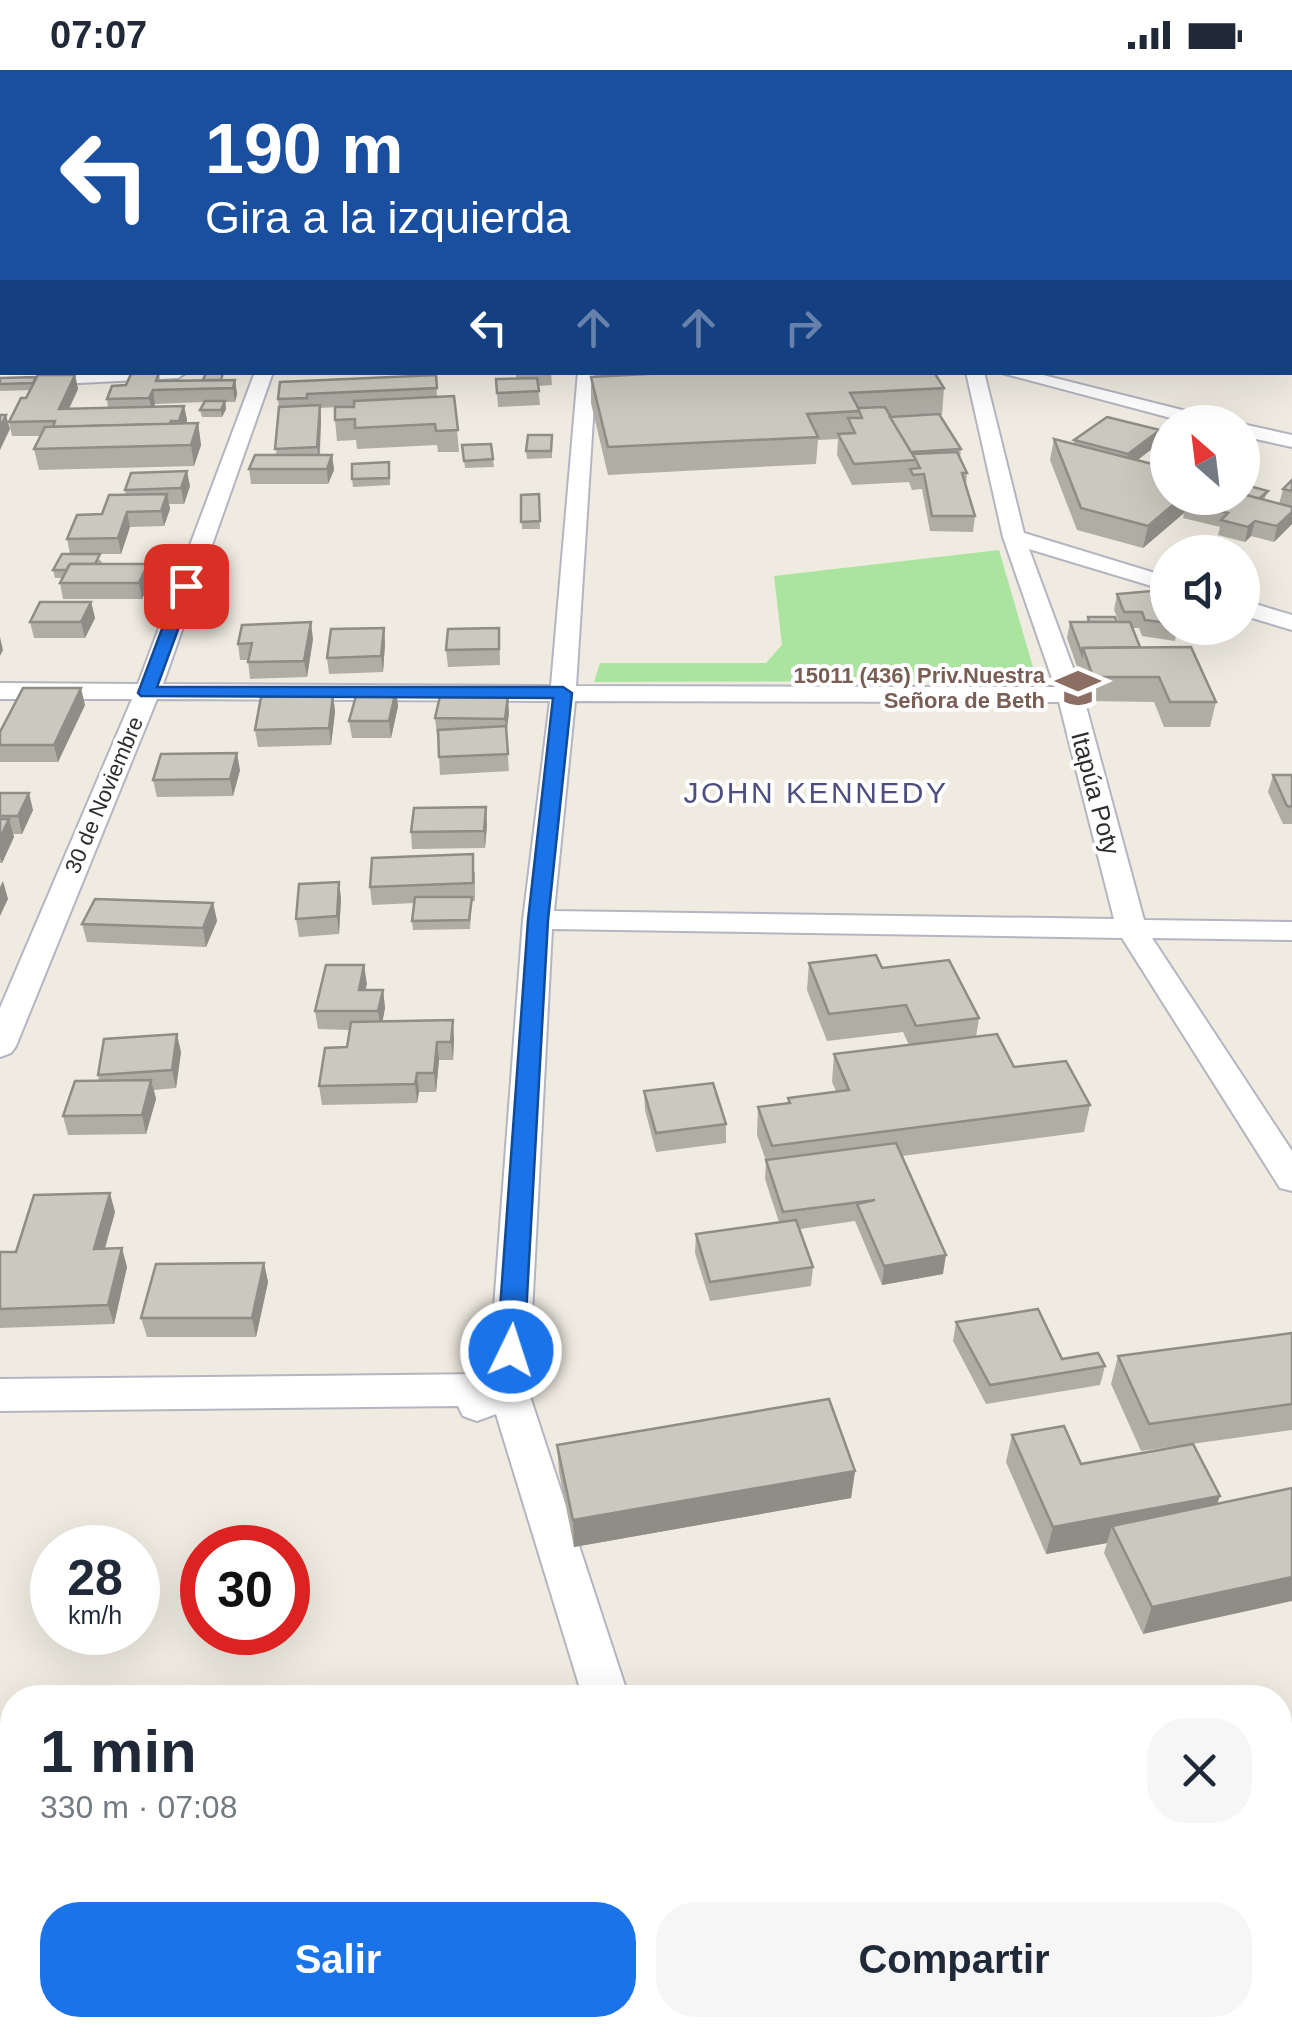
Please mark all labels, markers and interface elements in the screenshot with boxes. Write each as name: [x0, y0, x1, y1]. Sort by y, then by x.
text: 07:07: [50, 14, 147, 56]
icon: left: [40, 110, 170, 240]
text: 190 m: [205, 110, 403, 188]
text: Gira a la izquierda: [205, 192, 570, 243]
icon: left: [461, 300, 516, 355]
icon: ahead: [566, 300, 621, 355]
icon: ahead: [671, 300, 726, 355]
icon: right: [776, 300, 831, 355]
north arrow: [1150, 405, 1260, 515]
map controls: [1150, 405, 1260, 645]
button: sound: [1150, 535, 1260, 645]
pin: [144, 544, 229, 629]
icon: arrive: [159, 559, 214, 614]
place label: 15011 (436) Priv.Nuestra Señora de Beth: [793, 663, 1046, 713]
school or university icon: 15011 (436) Priv.Nuestra Señora de Beth: [1054, 664, 1102, 712]
street label: 30 de Noviembre: [60, 713, 148, 877]
street label: Itapúa Poty: [1066, 728, 1126, 858]
district label: JOHN KENNEDY: [683, 776, 949, 809]
position arrow: [459, 1299, 563, 1403]
speed limit sign: 30: [180, 1525, 310, 1655]
text: 28: [67, 1550, 123, 1606]
text: km/h: [68, 1601, 122, 1629]
text: 1 min: [40, 1718, 197, 1785]
button: close: [1147, 1718, 1252, 1823]
text: 330 m · 07:08: [40, 1789, 237, 1825]
button: Salir: [40, 1902, 636, 2017]
button: Compartir: [656, 1902, 1252, 2017]

